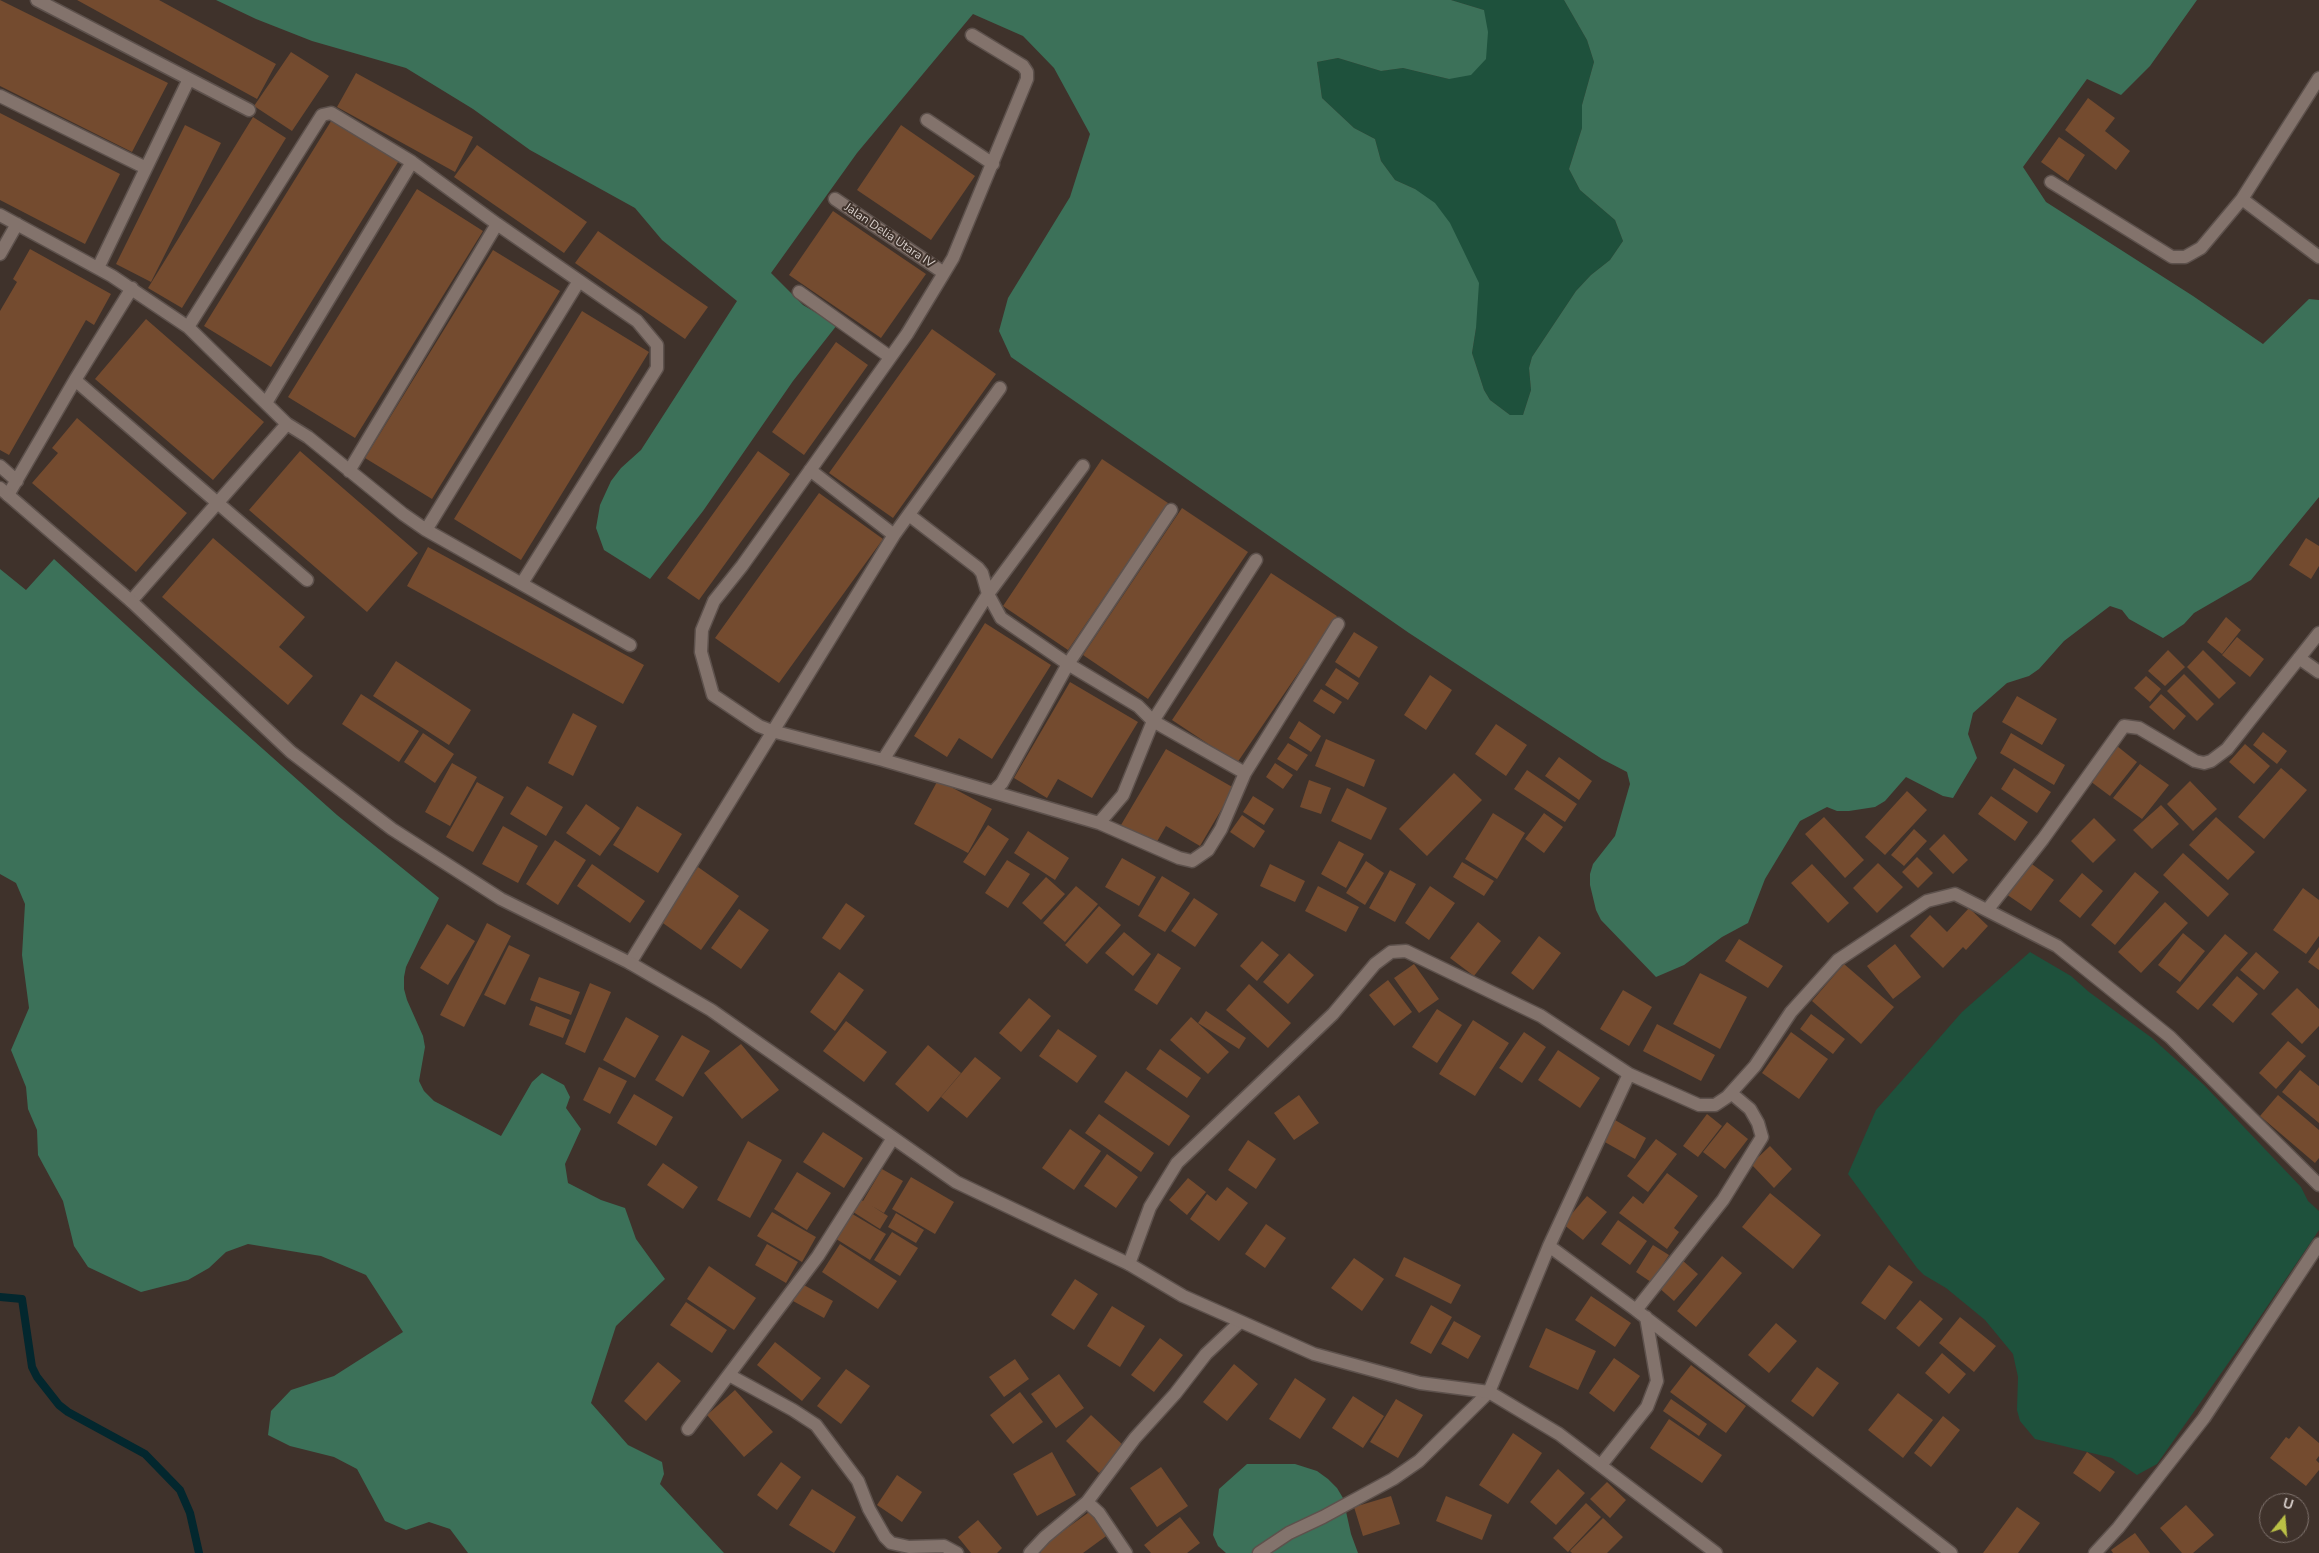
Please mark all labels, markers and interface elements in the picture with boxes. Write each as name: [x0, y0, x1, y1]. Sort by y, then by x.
street label: Jalan Delia Utara IV: [841, 201, 937, 271]
north arrow: [2259, 1493, 2309, 1543]
text: U: [2281, 1494, 2296, 1515]

